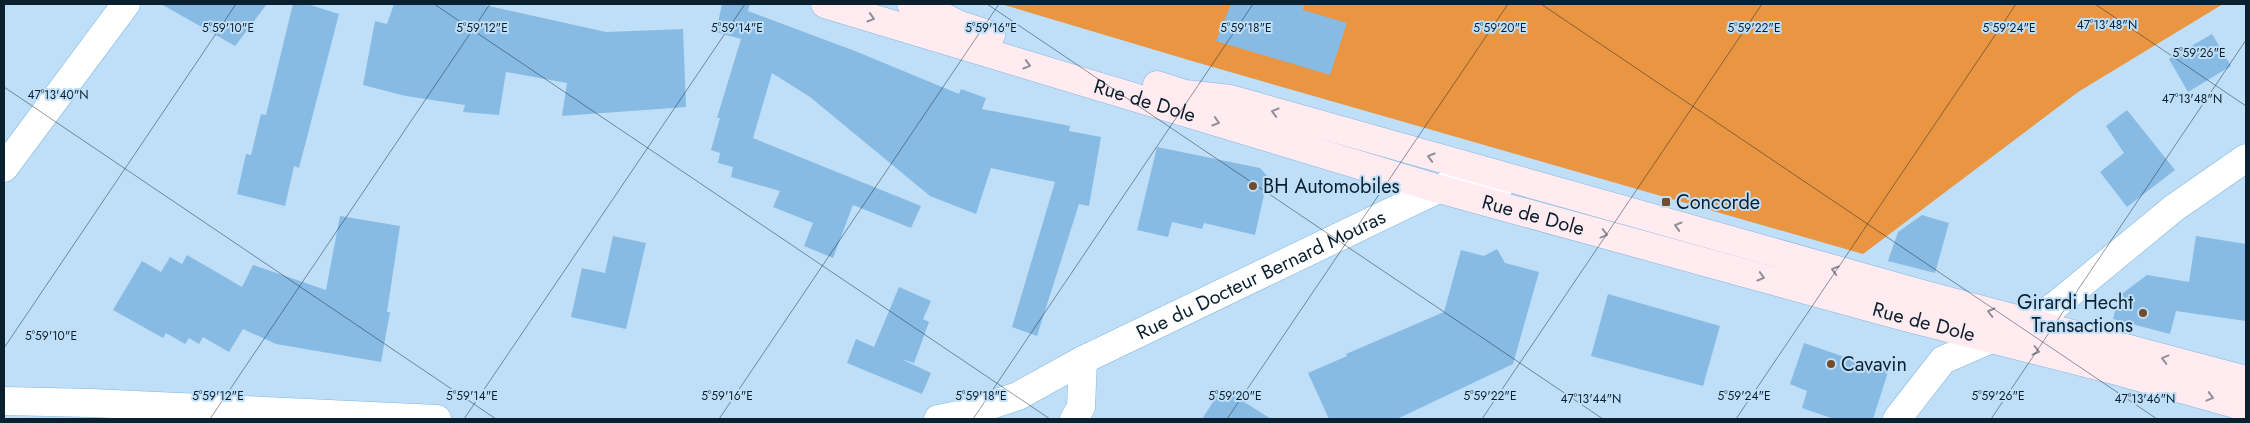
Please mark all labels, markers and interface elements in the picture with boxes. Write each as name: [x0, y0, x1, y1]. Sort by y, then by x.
one-way arrow: [867, 12, 875, 22]
text: 47°13'48"N: [2077, 16, 2137, 34]
text: 5°59'10"E: [202, 19, 254, 37]
text: 5°59'12"E: [456, 19, 508, 37]
text: 5°59'14"E: [711, 19, 763, 37]
text: 5°59'16"E: [965, 19, 1017, 37]
text: 5°59'18"E: [1220, 19, 1272, 37]
text: 5°59'20"E: [1473, 19, 1527, 37]
text: 5°59'22"E: [1727, 19, 1781, 37]
text: 5°59'24"E: [1982, 19, 2036, 37]
text: 5°59'26"E: [2172, 44, 2226, 62]
one-way arrow: [1022, 59, 1031, 69]
street label: Rue de Dole: [1090, 71, 1199, 129]
text: 47°13'40"N: [27, 86, 89, 104]
text: 47°13'48"N: [2162, 90, 2222, 108]
one-way arrow: [1271, 108, 1279, 118]
one-way arrow: [1211, 116, 1220, 126]
one-way arrow: [1427, 152, 1436, 162]
place label: BH Automobiles: [1263, 172, 1400, 201]
marker: BH Automobiles: [1247, 180, 1259, 192]
street label: Rue de Dole: [1479, 187, 1588, 243]
place label: Concorde: [1676, 188, 1760, 217]
marker: Concorde: [1660, 196, 1672, 208]
street label: Rue du Docteur Bernard Mouras: [1131, 202, 1390, 347]
one-way arrow: [1674, 222, 1683, 232]
one-way arrow: [1599, 228, 1608, 238]
one-way arrow: [1830, 265, 1839, 276]
one-way arrow: [1756, 271, 1765, 282]
place label: Girardi Hecht Transactions: [2017, 288, 2133, 340]
street label: Rue de Dole: [1869, 294, 1978, 349]
marker: Girardi Hecht Transactions: [2137, 307, 2149, 319]
one-way arrow: [1988, 308, 1996, 318]
text: 5°59'10"E: [25, 327, 77, 345]
one-way arrow: [2031, 345, 2040, 356]
place label: Cavavin: [1841, 350, 1907, 379]
one-way arrow: [2161, 354, 2170, 365]
marker: Cavavin: [1825, 358, 1837, 370]
text: 5°59'12"E: [192, 387, 244, 405]
text: 5°59'14"E: [446, 387, 498, 405]
text: 5°59'16"E: [701, 387, 753, 405]
text: 5°59'18"E: [955, 387, 1007, 405]
text: 5°59'20"E: [1208, 387, 1262, 405]
text: 5°59'22"E: [1463, 387, 1517, 405]
text: 5°59'24"E: [1717, 387, 1771, 405]
text: 5°59'26"E: [1971, 387, 2025, 405]
text: 47°13'44"N: [1561, 390, 1621, 408]
text: 47°13'46"N: [2115, 390, 2175, 408]
one-way arrow: [2205, 391, 2213, 401]

